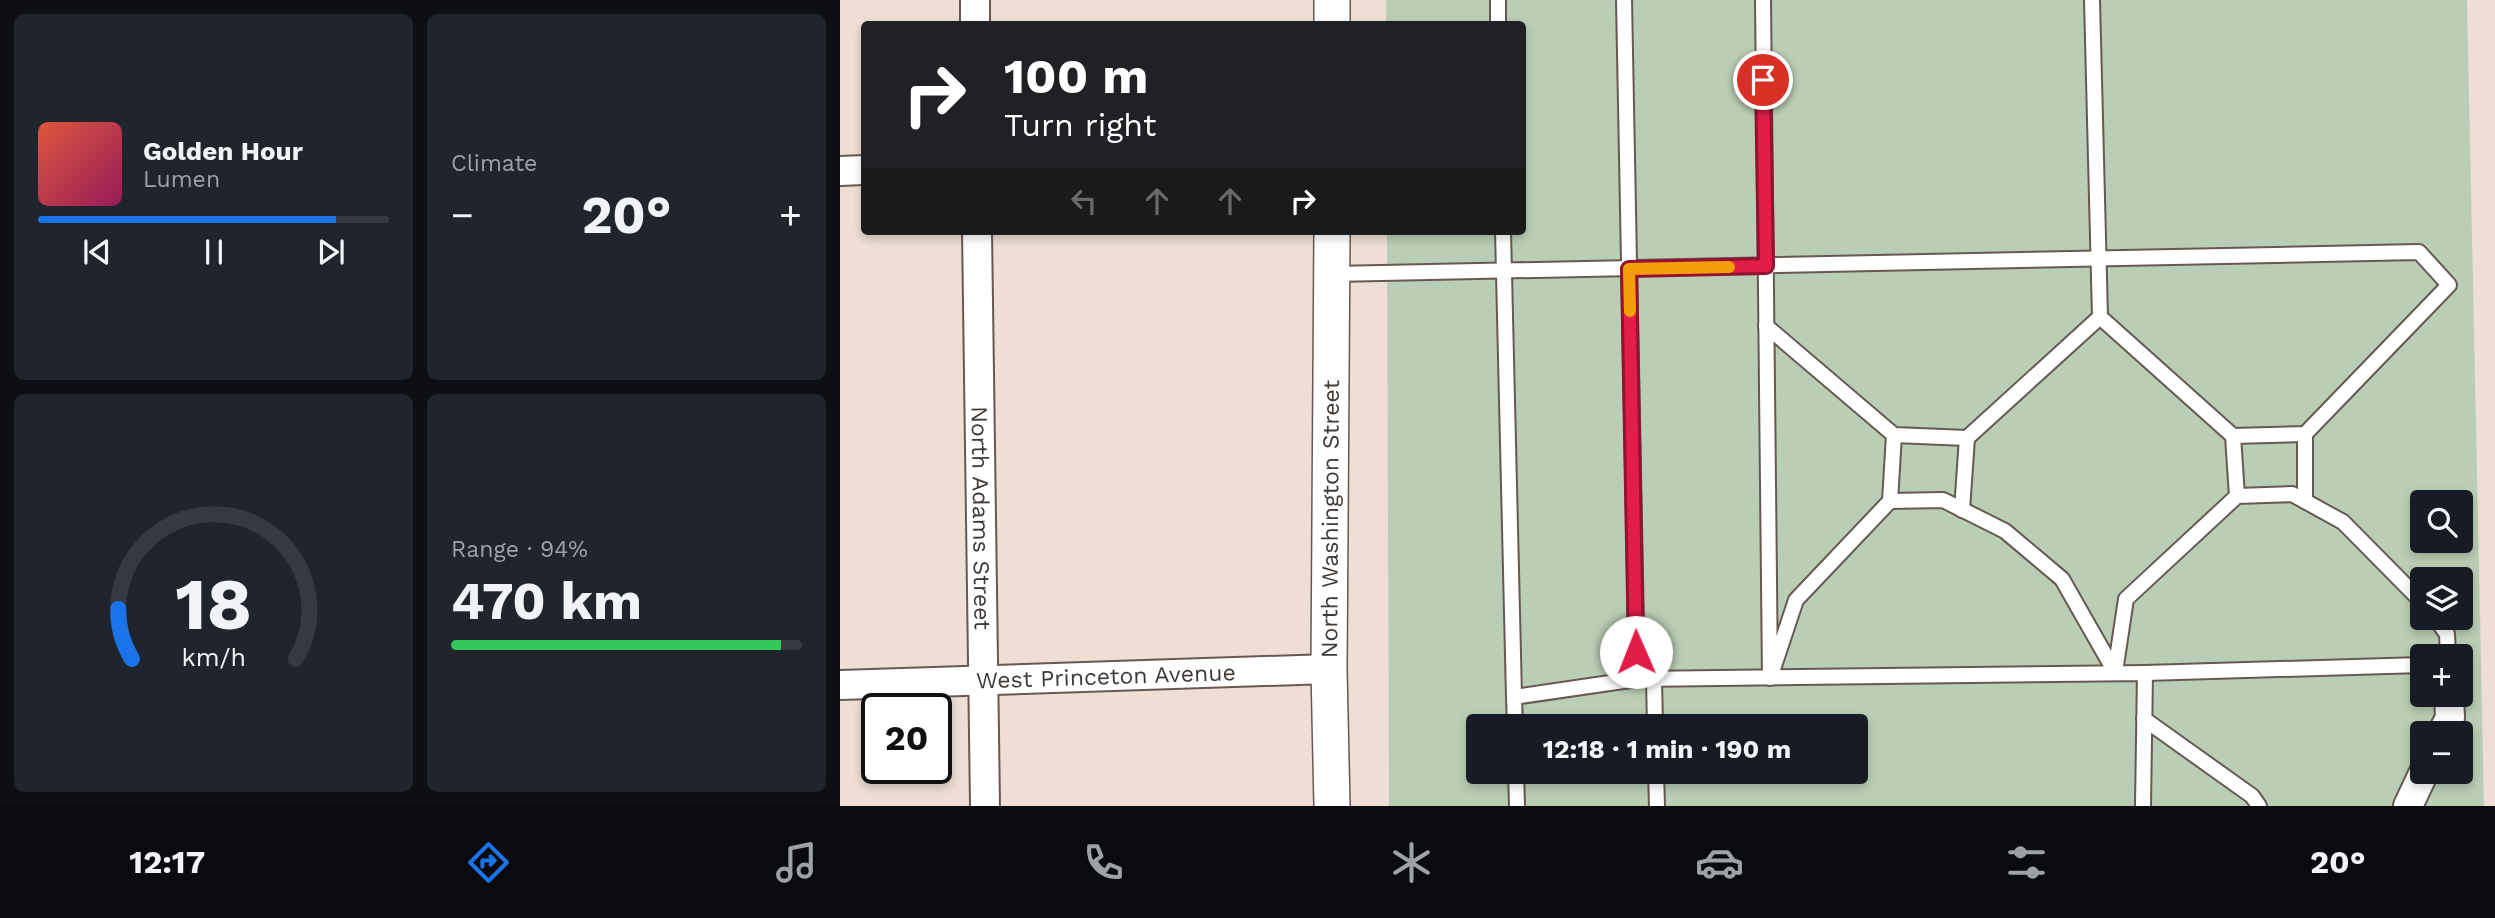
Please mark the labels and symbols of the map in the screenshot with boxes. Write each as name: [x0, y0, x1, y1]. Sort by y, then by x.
pin: [1733, 50, 1793, 110]
street label: North Washington Street: [1316, 379, 1344, 658]
street label: North Adams Street: [966, 406, 996, 630]
position arrow: [1599, 615, 1673, 689]
street label: West Princeton Avenue: [976, 659, 1236, 694]
speed limit sign: 20: [861, 693, 952, 784]

